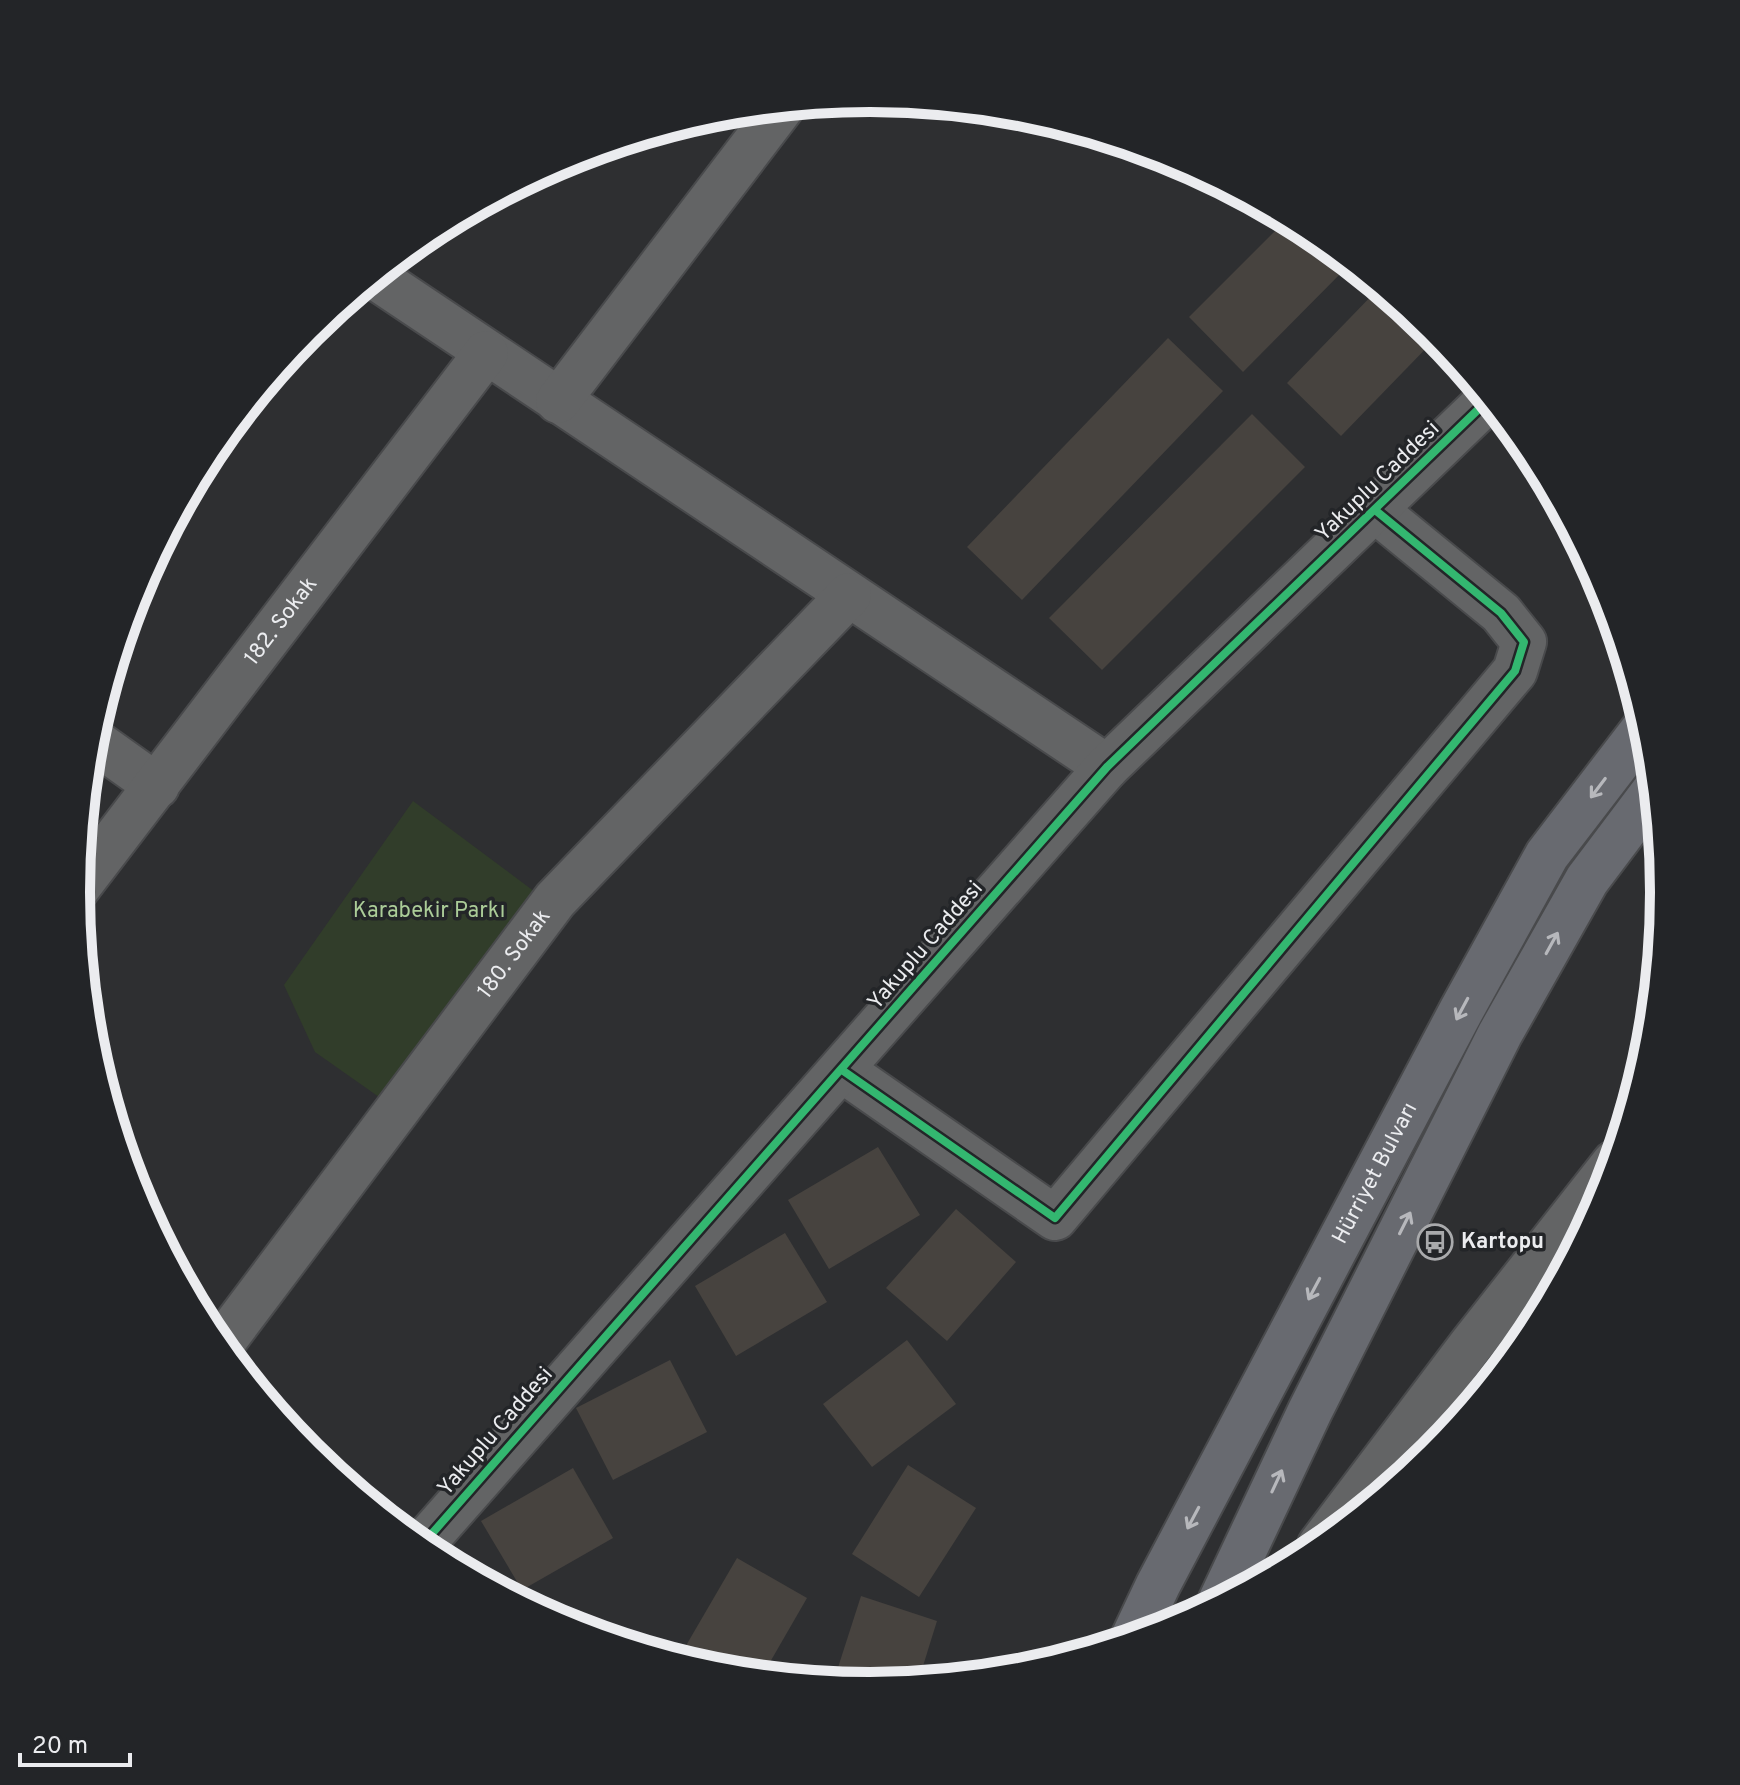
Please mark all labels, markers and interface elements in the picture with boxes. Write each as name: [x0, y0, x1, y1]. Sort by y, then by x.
street label: Yakuplu Caddesi: [1310, 416, 1446, 548]
street label: 182. Sokak: [239, 572, 323, 671]
one-way arrow: [1589, 777, 1606, 799]
street label: Yakuplu Caddesi: [863, 876, 989, 1016]
park label: Karabekir Parkı: [353, 898, 505, 925]
street label: 180. Sokak: [472, 904, 557, 1004]
one-way arrow: [1544, 932, 1560, 955]
one-way arrow: [1453, 997, 1469, 1021]
street label: Hürriyet Bulvarı: [1327, 1098, 1424, 1249]
one-way arrow: [1398, 1211, 1413, 1235]
bus stop icon: Kartopu: [1416, 1223, 1454, 1261]
place label: Kartopu: [1461, 1229, 1544, 1256]
one-way arrow: [1306, 1276, 1321, 1300]
street label: Yakuplu Caddesi: [433, 1362, 559, 1502]
one-way arrow: [1270, 1469, 1285, 1493]
one-way arrow: [1184, 1506, 1200, 1530]
scale bar: [20, 1717, 130, 1767]
text: 20 m: [32, 1732, 88, 1762]

